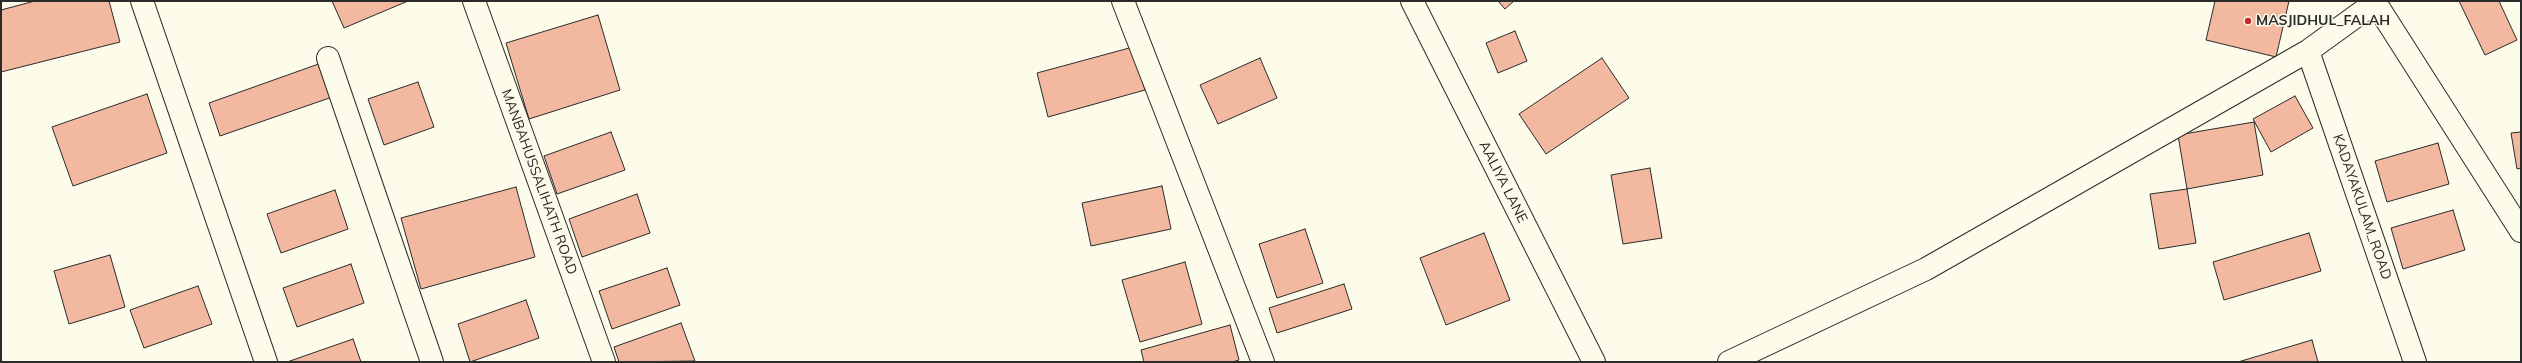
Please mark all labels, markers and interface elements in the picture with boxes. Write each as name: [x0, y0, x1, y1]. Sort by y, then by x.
place label: MASJIDHUL_FALAH: [2256, 13, 2390, 29]
marker: MASJIDHUL_FALAH: [2243, 16, 2253, 26]
street label: MANBAHUSSALIHATH ROAD: [498, 87, 580, 277]
street label: KADAYAKULAM_ROAD: [2329, 132, 2395, 282]
street label: AALIYA LANE: [1475, 138, 1531, 226]

